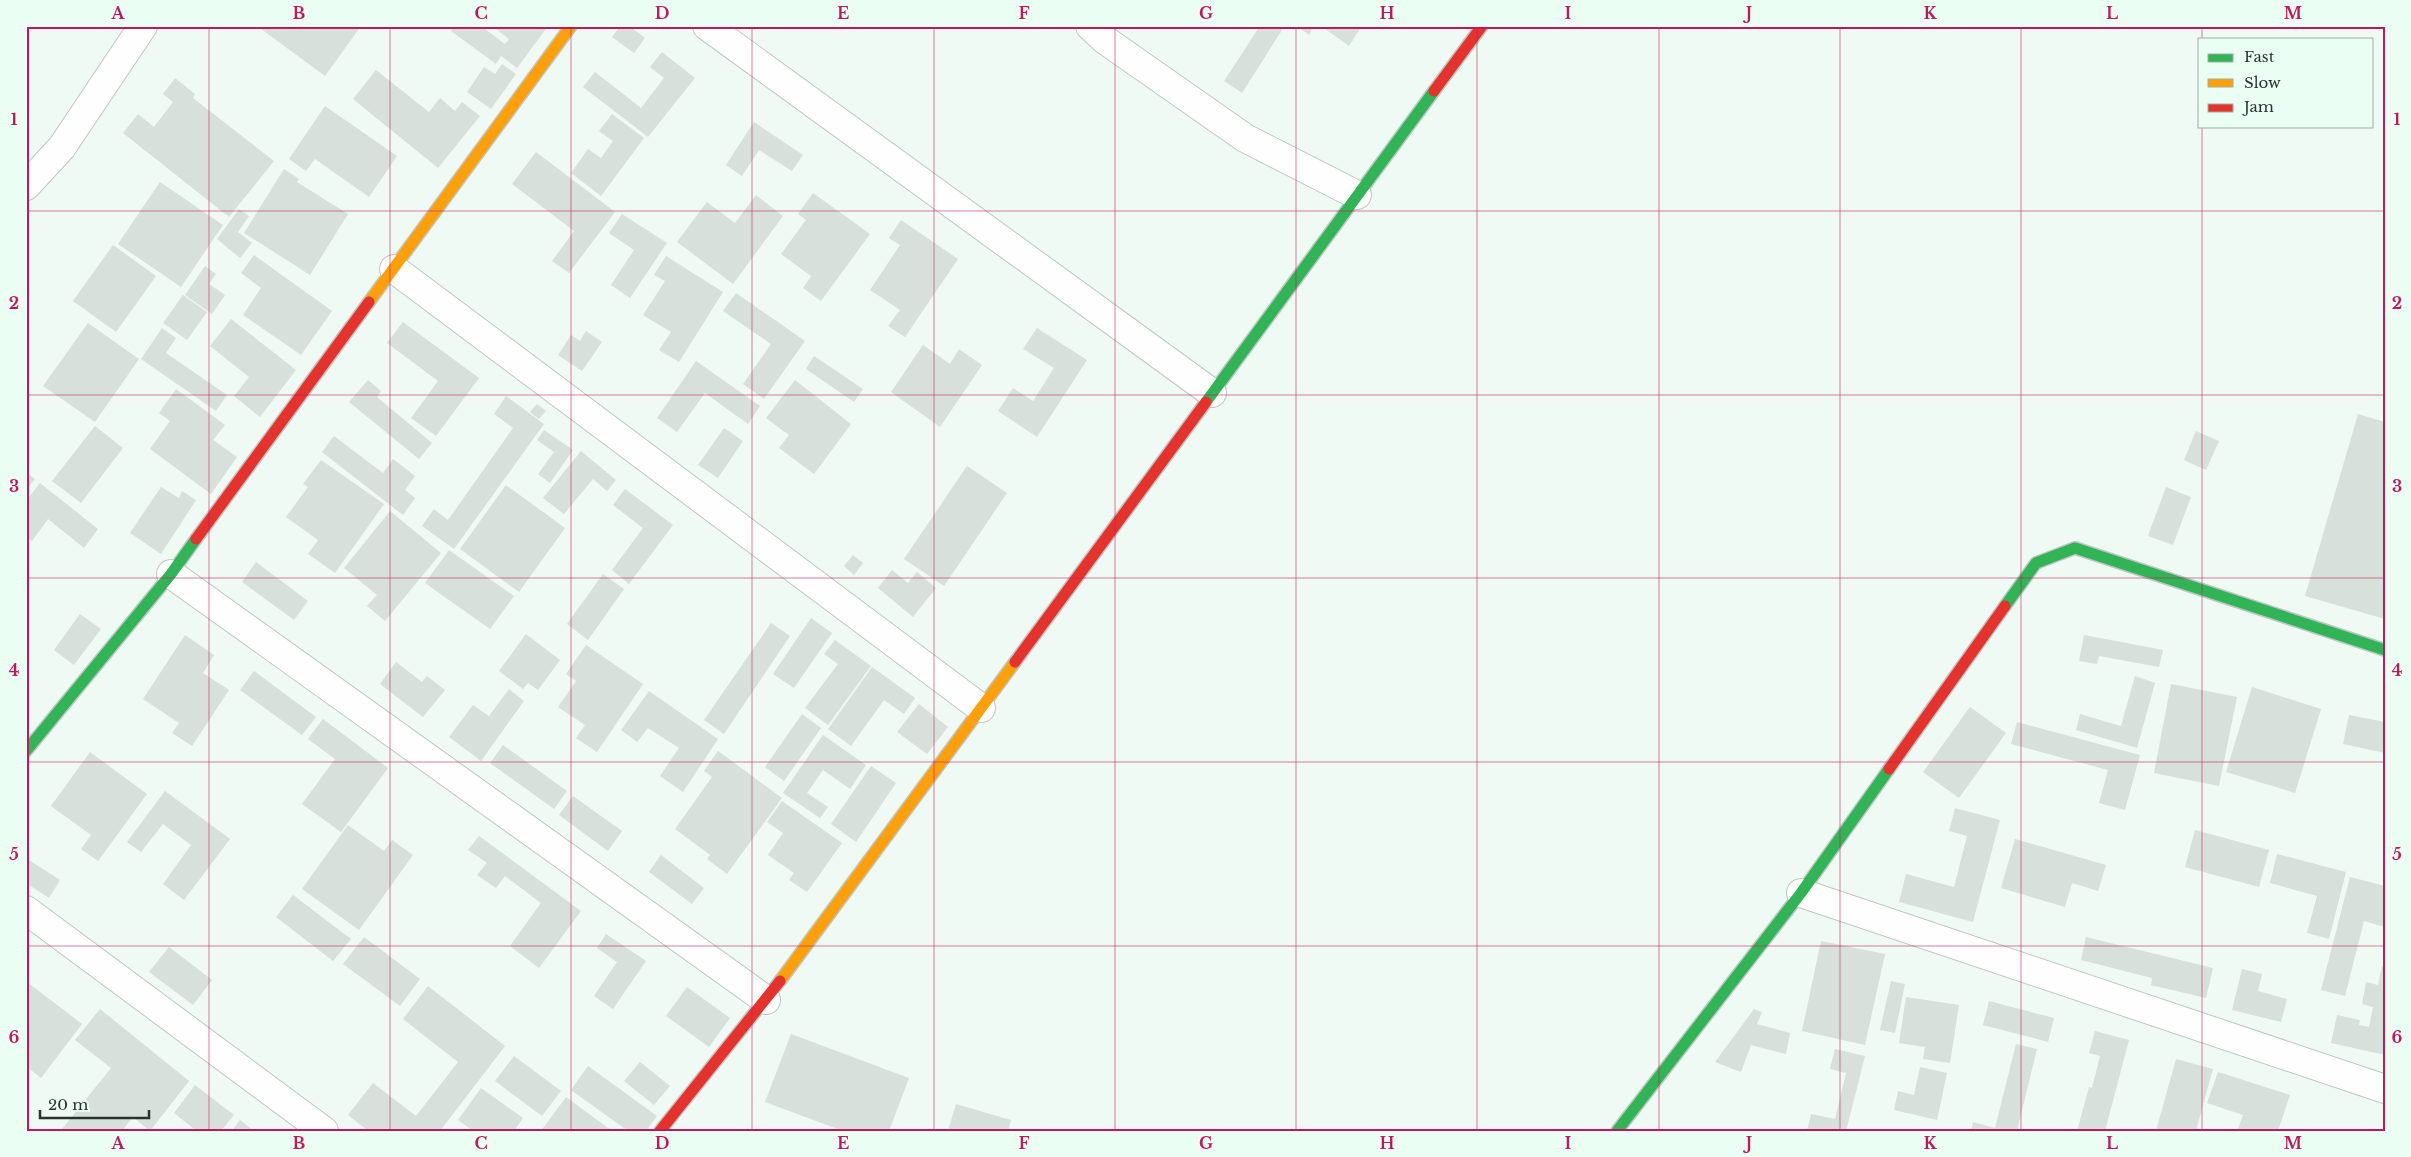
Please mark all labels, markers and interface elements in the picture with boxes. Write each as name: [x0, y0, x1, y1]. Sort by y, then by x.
text: A: [111, 3, 126, 23]
text: B: [293, 3, 306, 23]
text: C: [474, 3, 488, 23]
text: D: [655, 3, 669, 23]
text: E: [837, 3, 849, 23]
text: F: [1018, 3, 1030, 23]
text: G: [1199, 3, 1213, 23]
text: H: [1379, 3, 1395, 23]
text: I: [1565, 3, 1572, 23]
text: J: [1743, 3, 1752, 23]
text: K: [1923, 3, 1937, 23]
text: L: [2106, 3, 2118, 23]
text: M: [2284, 3, 2302, 23]
legend: [2198, 38, 2374, 128]
text: Fast: [2244, 47, 2275, 66]
text: Slow: [2244, 73, 2281, 92]
text: Jam: [2242, 97, 2274, 116]
text: 1: [11, 109, 18, 129]
text: 1: [2394, 109, 2401, 129]
text: 2: [9, 293, 19, 313]
text: 2: [2392, 293, 2402, 313]
text: 3: [9, 476, 19, 496]
text: 3: [2392, 476, 2402, 496]
text: 4: [9, 660, 19, 680]
text: 4: [2392, 660, 2402, 680]
text: 5: [9, 844, 19, 864]
text: 5: [2392, 844, 2402, 864]
text: 6: [9, 1027, 20, 1047]
text: 6: [2392, 1027, 2403, 1047]
scale bar: [40, 1087, 149, 1119]
text: 20 m: [48, 1095, 88, 1114]
text: A: [111, 1133, 126, 1153]
text: B: [293, 1133, 306, 1153]
text: C: [474, 1133, 488, 1153]
text: D: [655, 1133, 669, 1153]
text: E: [837, 1133, 849, 1153]
text: F: [1018, 1133, 1030, 1153]
text: G: [1199, 1133, 1213, 1153]
text: H: [1379, 1133, 1395, 1153]
text: I: [1565, 1133, 1572, 1153]
text: J: [1743, 1133, 1752, 1153]
text: K: [1923, 1133, 1937, 1153]
text: L: [2106, 1133, 2118, 1153]
text: M: [2284, 1133, 2302, 1153]

